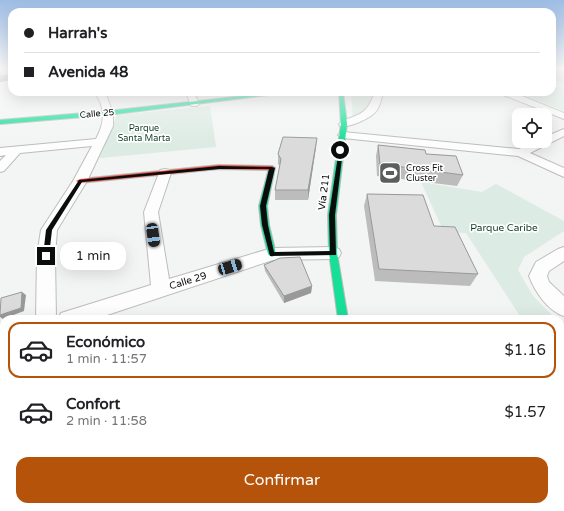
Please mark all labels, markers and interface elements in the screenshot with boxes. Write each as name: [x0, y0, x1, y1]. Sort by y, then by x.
text: Harrah's: [48, 24, 107, 42]
text: Avenida 48: [48, 63, 129, 81]
street label: Calle 25: [79, 107, 115, 121]
map controls: [512, 108, 552, 148]
button: locate: [512, 108, 552, 148]
park label: Parque Santa Marta: [118, 123, 170, 144]
route start: [331, 141, 349, 159]
sports icon: Cross Fit Cluster: [377, 160, 403, 186]
place label: Cross Fit Cluster: [406, 163, 444, 184]
street label: Vía 211: [316, 173, 332, 211]
car: [145, 222, 161, 248]
park label: Parque Caribe: [470, 222, 538, 234]
callout: 1 min: [60, 242, 126, 270]
route end: [37, 247, 55, 265]
text: 1 min: [76, 248, 110, 264]
car: [217, 258, 243, 276]
street label: Calle 29: [168, 270, 208, 292]
icon: car: [18, 332, 54, 368]
text: Económico: [66, 333, 145, 351]
text: $1.16: [505, 341, 546, 359]
text: 1 min · 11:57: [66, 351, 147, 367]
icon: car: [18, 394, 54, 430]
text: Confort: [66, 395, 120, 413]
text: $1.57: [505, 403, 546, 421]
text: 2 min · 11:58: [66, 413, 147, 429]
button: Confirmar: [16, 457, 548, 503]

